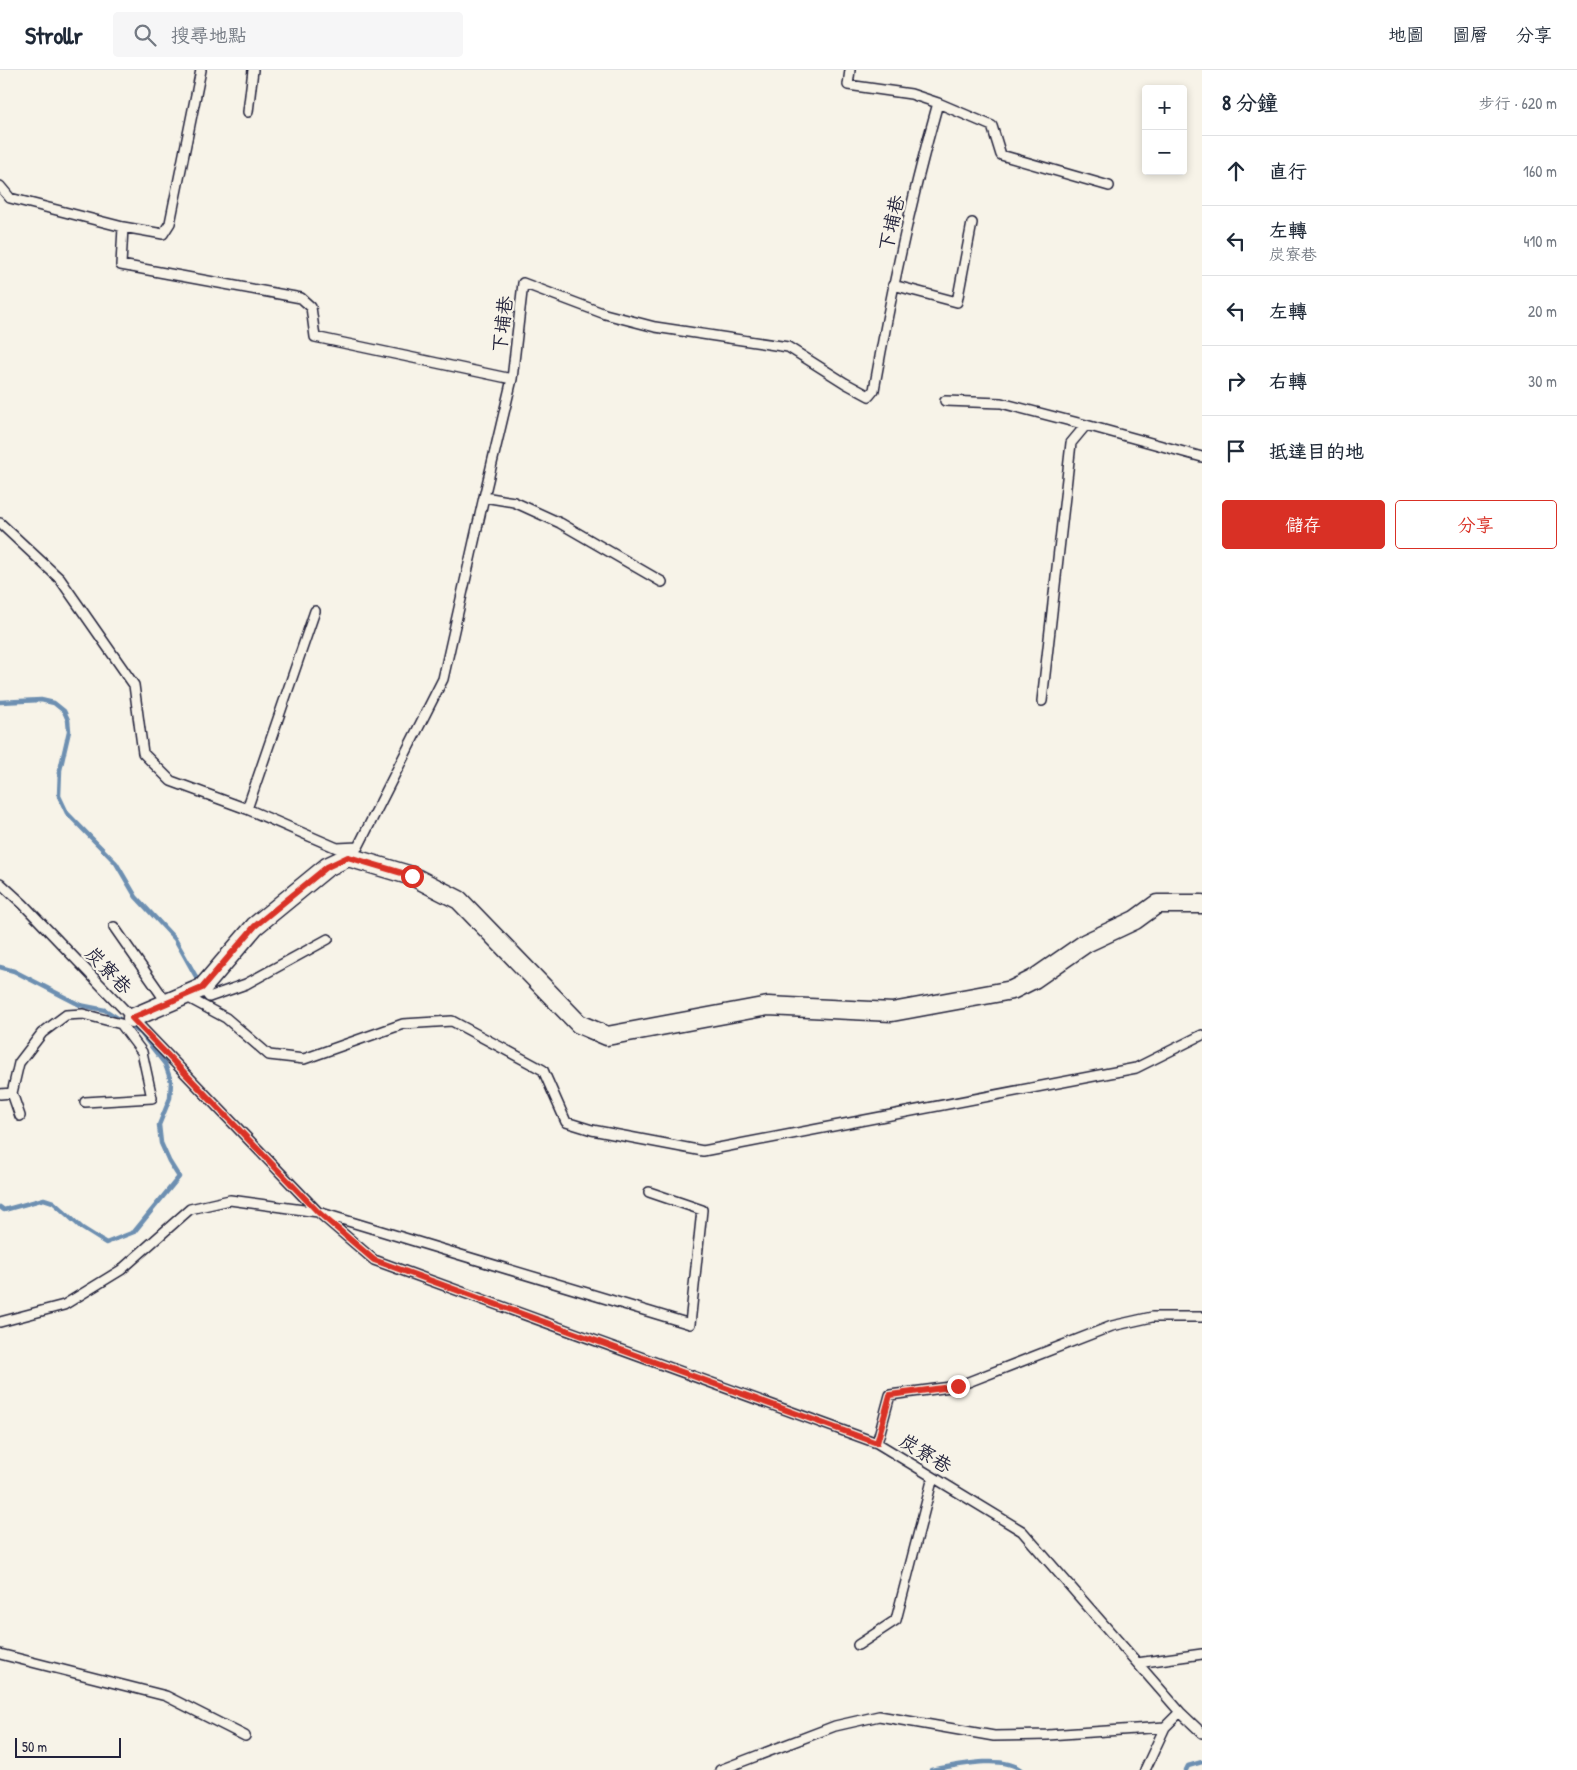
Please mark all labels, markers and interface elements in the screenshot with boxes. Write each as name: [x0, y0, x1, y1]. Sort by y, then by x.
search box: [113, 12, 463, 57]
text: Strollr: [25, 19, 83, 51]
icon: search: [131, 21, 159, 49]
text: 搜尋地點: [171, 22, 247, 48]
text: 地圖: [1388, 22, 1424, 47]
text: 圖層: [1452, 22, 1488, 47]
text: 分享: [1516, 22, 1552, 47]
map controls: [1142, 85, 1187, 175]
button: +: [1142, 85, 1187, 130]
text: 8 分鐘: [1222, 88, 1278, 117]
text: 步行 · 620 m: [1479, 92, 1557, 114]
button: −: [1142, 130, 1187, 175]
icon: ahead: [1222, 157, 1250, 185]
text: 直行: [1269, 158, 1307, 184]
text: 160 m: [1523, 160, 1557, 182]
street label: 下埔巷: [872, 192, 910, 254]
text: 左轉: [1269, 217, 1307, 243]
icon: left: [1222, 227, 1250, 255]
text: 410 m: [1523, 230, 1557, 252]
text: 炭寮巷: [1269, 243, 1317, 265]
street label: 下埔巷: [486, 294, 518, 354]
icon: left: [1222, 297, 1250, 325]
text: 左轉: [1269, 298, 1307, 324]
text: 20 m: [1528, 300, 1557, 322]
icon: right: [1222, 367, 1250, 395]
text: 右轉: [1269, 368, 1307, 394]
text: 30 m: [1528, 370, 1557, 392]
icon: arrive: [1222, 437, 1250, 465]
text: 抵達目的地: [1269, 438, 1364, 464]
button: 儲存: [1222, 500, 1385, 549]
button: 分享: [1395, 500, 1557, 549]
route start: [401, 865, 424, 888]
street label: 炭寮巷: [80, 940, 138, 1000]
route end: [947, 1375, 970, 1398]
street label: 炭寮巷: [895, 1427, 957, 1479]
scale bar: [15, 1735, 121, 1758]
text: 50 m: [22, 1737, 47, 1756]

